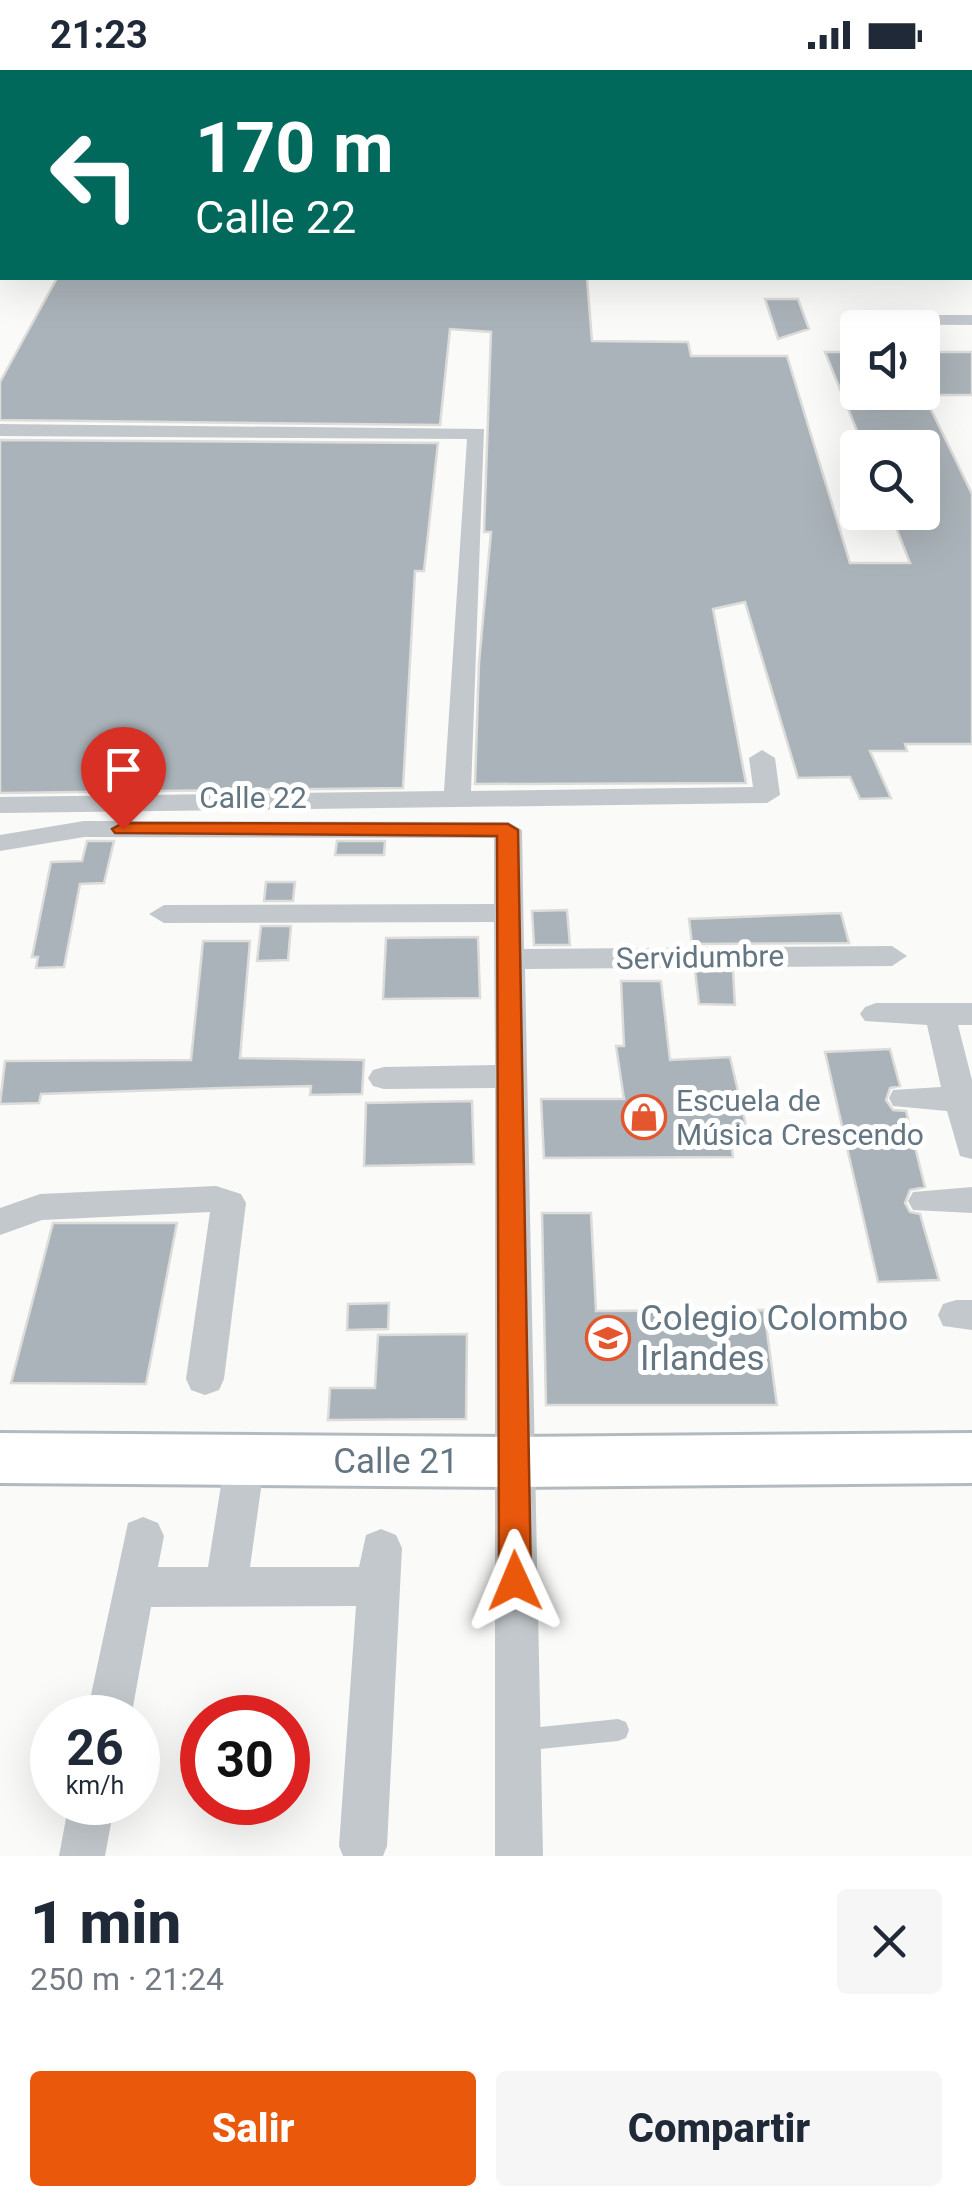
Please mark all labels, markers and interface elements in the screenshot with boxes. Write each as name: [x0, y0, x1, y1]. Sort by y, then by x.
text: 21:23: [50, 13, 148, 57]
text: 170 m: [195, 107, 394, 189]
icon: left: [30, 110, 160, 240]
text: Calle 22: [195, 191, 356, 244]
map controls: [840, 310, 940, 530]
button: sound: [840, 310, 940, 410]
button: search: [840, 430, 940, 530]
pin: [81, 727, 166, 830]
icon: arrive: [96, 742, 151, 797]
street label: Calle 22: [199, 780, 307, 815]
street label: Servidumbre: [616, 938, 784, 976]
place label: Escuela de Música Crescendo: [676, 1083, 924, 1152]
shop icon: Escuela de Música Crescendo: [621, 1094, 667, 1140]
place label: Colegio Colombo Irlandes: [640, 1298, 908, 1379]
school or university icon: Colegio Colombo Irlandes: [585, 1315, 631, 1361]
street label: Calle 21: [333, 1441, 459, 1482]
position arrow: [463, 1529, 567, 1633]
speed limit sign: 30: [180, 1695, 310, 1825]
text: 26: [66, 1719, 124, 1777]
text: km/h: [66, 1771, 124, 1800]
text: 1 min: [30, 1887, 181, 1958]
button: close: [837, 1889, 942, 1994]
text: 250 m · 21:24: [30, 1960, 224, 1998]
button: Salir: [30, 2071, 476, 2186]
button: Compartir: [496, 2071, 942, 2186]

